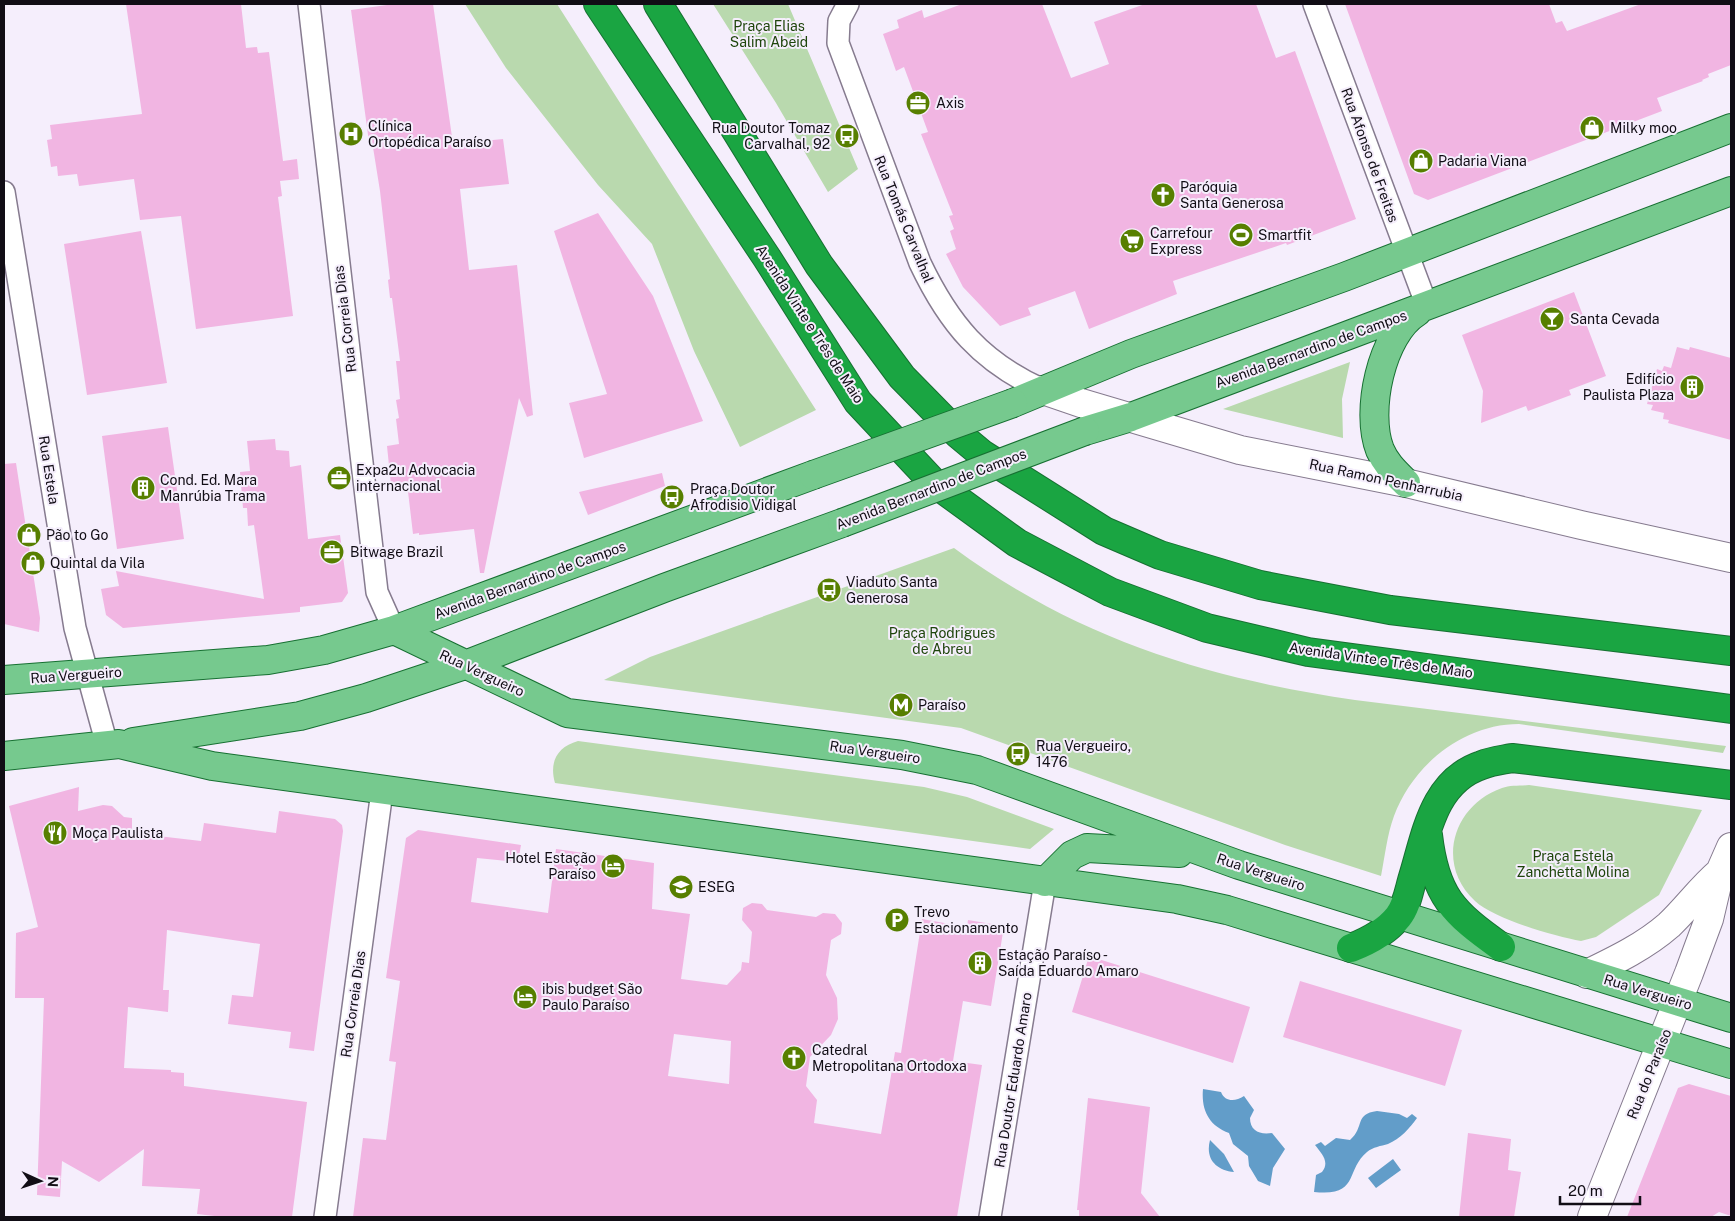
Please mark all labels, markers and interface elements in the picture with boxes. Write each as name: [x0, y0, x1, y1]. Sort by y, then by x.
park label: Praça Elias Salim Abeid: [730, 18, 808, 50]
street label: Rua Afonso de Freitas: [1338, 85, 1402, 225]
office icon: Axis: [905, 90, 931, 116]
place label: Axis: [936, 95, 964, 111]
shop icon: Milky moo: [1579, 115, 1605, 141]
place label: Clínica Ortopédica Paraíso: [368, 118, 491, 150]
place label: Rua Doutor Tomaz Carvalhal, 92: [712, 120, 830, 152]
place label: Milky moo: [1610, 120, 1677, 136]
hospital icon: Clínica Ortopédica Paraíso: [338, 121, 364, 147]
bus stop icon: Rua Doutor Tomaz Carvalhal, 92: [834, 123, 860, 149]
shop icon: Padaria Viana: [1408, 148, 1434, 174]
street label: Rua Tomás Carvalhal: [871, 153, 937, 285]
place label: Padaria Viana: [1438, 153, 1527, 169]
place label: Paróquia Santa Generosa: [1180, 179, 1284, 211]
church icon: Paróquia Santa Generosa: [1150, 182, 1176, 208]
sports icon: Smartfit: [1228, 222, 1254, 248]
place label: Carrefour Express: [1150, 225, 1213, 257]
place label: Smartfit: [1258, 227, 1312, 243]
supermarket icon: Carrefour Express: [1119, 228, 1145, 254]
street label: Avenida Vinte e Três de Maio: [753, 242, 867, 406]
street label: Rua Correia Dias: [331, 265, 359, 373]
bar icon: Santa Cevada: [1539, 306, 1565, 332]
street label: Avenida Bernardino de Campos: [1213, 307, 1409, 391]
place label: Santa Cevada: [1570, 311, 1660, 327]
place label: Edifício Paulista Plaza: [1583, 371, 1674, 403]
building icon: Edifício Paulista Plaza: [1679, 374, 1705, 400]
street label: Rua Estela: [36, 435, 62, 505]
street label: Avenida Bernardino de Campos: [834, 445, 1028, 533]
street label: Rua Ramon Penharrubia: [1308, 456, 1464, 504]
place label: Expa2u Advocacia internacional: [356, 462, 475, 494]
office icon: Expa2u Advocacia internacional: [326, 465, 352, 491]
place label: Cond. Ed. Mara Manrúbia Trama: [160, 472, 265, 504]
building icon: Cond. Ed. Mara Manrúbia Trama: [130, 475, 156, 501]
place label: Praça Doutor Afrodisio Vidigal: [690, 481, 797, 513]
bus stop icon: Praça Doutor Afrodisio Vidigal: [659, 484, 685, 510]
shop icon: Pão to Go: [16, 522, 42, 548]
place label: Pão to Go: [46, 527, 108, 543]
street label: Avenida Bernardino de Campos: [432, 538, 628, 622]
office icon: Bitwage Brazil: [319, 539, 345, 565]
place label: Bitwage Brazil: [350, 544, 443, 560]
shop icon: Quintal da Vila: [20, 550, 46, 576]
place label: Quintal da Vila: [50, 555, 145, 571]
place label: Viaduto Santa Generosa: [846, 574, 938, 606]
bus stop icon: Viaduto Santa Generosa: [816, 577, 842, 603]
park label: Praça Rodrigues de Abreu: [889, 625, 995, 657]
street label: Avenida Vinte e Três de Maio: [1288, 639, 1474, 681]
street label: Rua Vergueiro: [437, 646, 527, 700]
street label: Rua Vergueiro: [30, 664, 122, 686]
metro station icon: Paraíso: [888, 692, 914, 718]
place label: Paraíso: [918, 697, 966, 713]
street label: Rua Vergueiro: [828, 738, 922, 766]
place label: Rua Vergueiro, 1476: [1036, 738, 1131, 770]
bus stop icon: Rua Vergueiro, 1476: [1005, 741, 1031, 767]
restaurant icon: Moça Paulista: [42, 820, 68, 846]
place label: Moça Paulista: [72, 825, 163, 841]
park label: Praça Estela Zanchetta Molina: [1516, 848, 1630, 880]
place label: Hotel Estação Paraíso: [505, 850, 596, 882]
street label: Rua Vergueiro: [1215, 850, 1307, 894]
hotel icon: Hotel Estação Paraíso: [600, 853, 626, 879]
school or university icon: ESEG: [668, 874, 694, 900]
place label: ESEG: [698, 879, 735, 895]
place label: Trevo Estacionamento: [914, 904, 1018, 936]
parking icon: Trevo Estacionamento: [884, 907, 910, 933]
place label: Estação Paraíso - Saída Eduardo Amaro: [998, 947, 1139, 979]
street label: Rua Correia Dias: [338, 950, 368, 1058]
building icon: Estação Paraíso - Saída Eduardo Amaro: [967, 950, 993, 976]
street label: Rua Vergueiro: [1602, 971, 1694, 1013]
place label: ibis budget São Paulo Paraíso: [542, 981, 643, 1013]
hotel icon: ibis budget São Paulo Paraíso: [512, 984, 538, 1010]
street label: Rua Doutor Eduardo Amaro: [991, 991, 1035, 1169]
street label: Rua do Paraíso: [1624, 1026, 1674, 1121]
place label: Catedral Metropolitana Ortodoxa: [812, 1042, 967, 1074]
church icon: Catedral Metropolitana Ortodoxa: [781, 1045, 807, 1071]
north arrow: [15, 1156, 65, 1206]
scale bar: [1560, 1174, 1640, 1206]
text: N: [45, 1176, 61, 1188]
text: 20 m: [1568, 1182, 1603, 1199]

